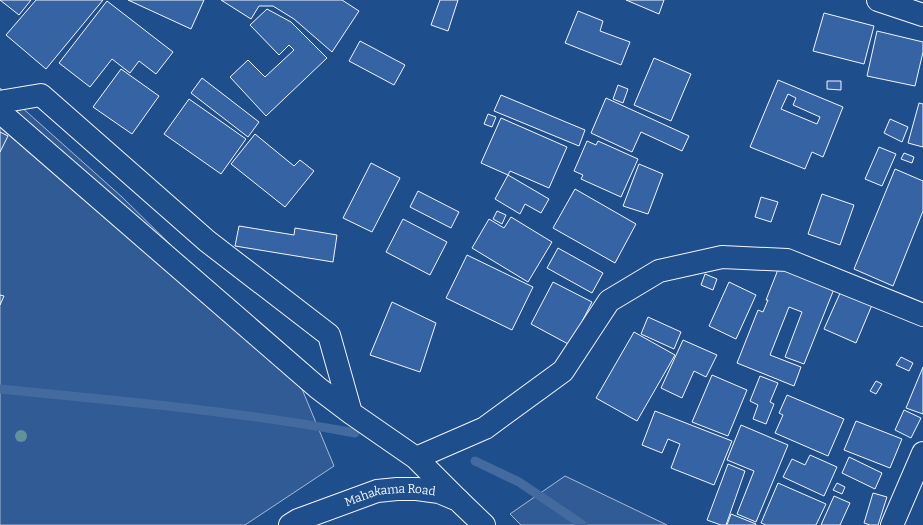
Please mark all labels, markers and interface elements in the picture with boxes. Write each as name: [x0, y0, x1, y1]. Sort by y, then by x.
street label: Mahakama Road: [343, 482, 437, 509]

